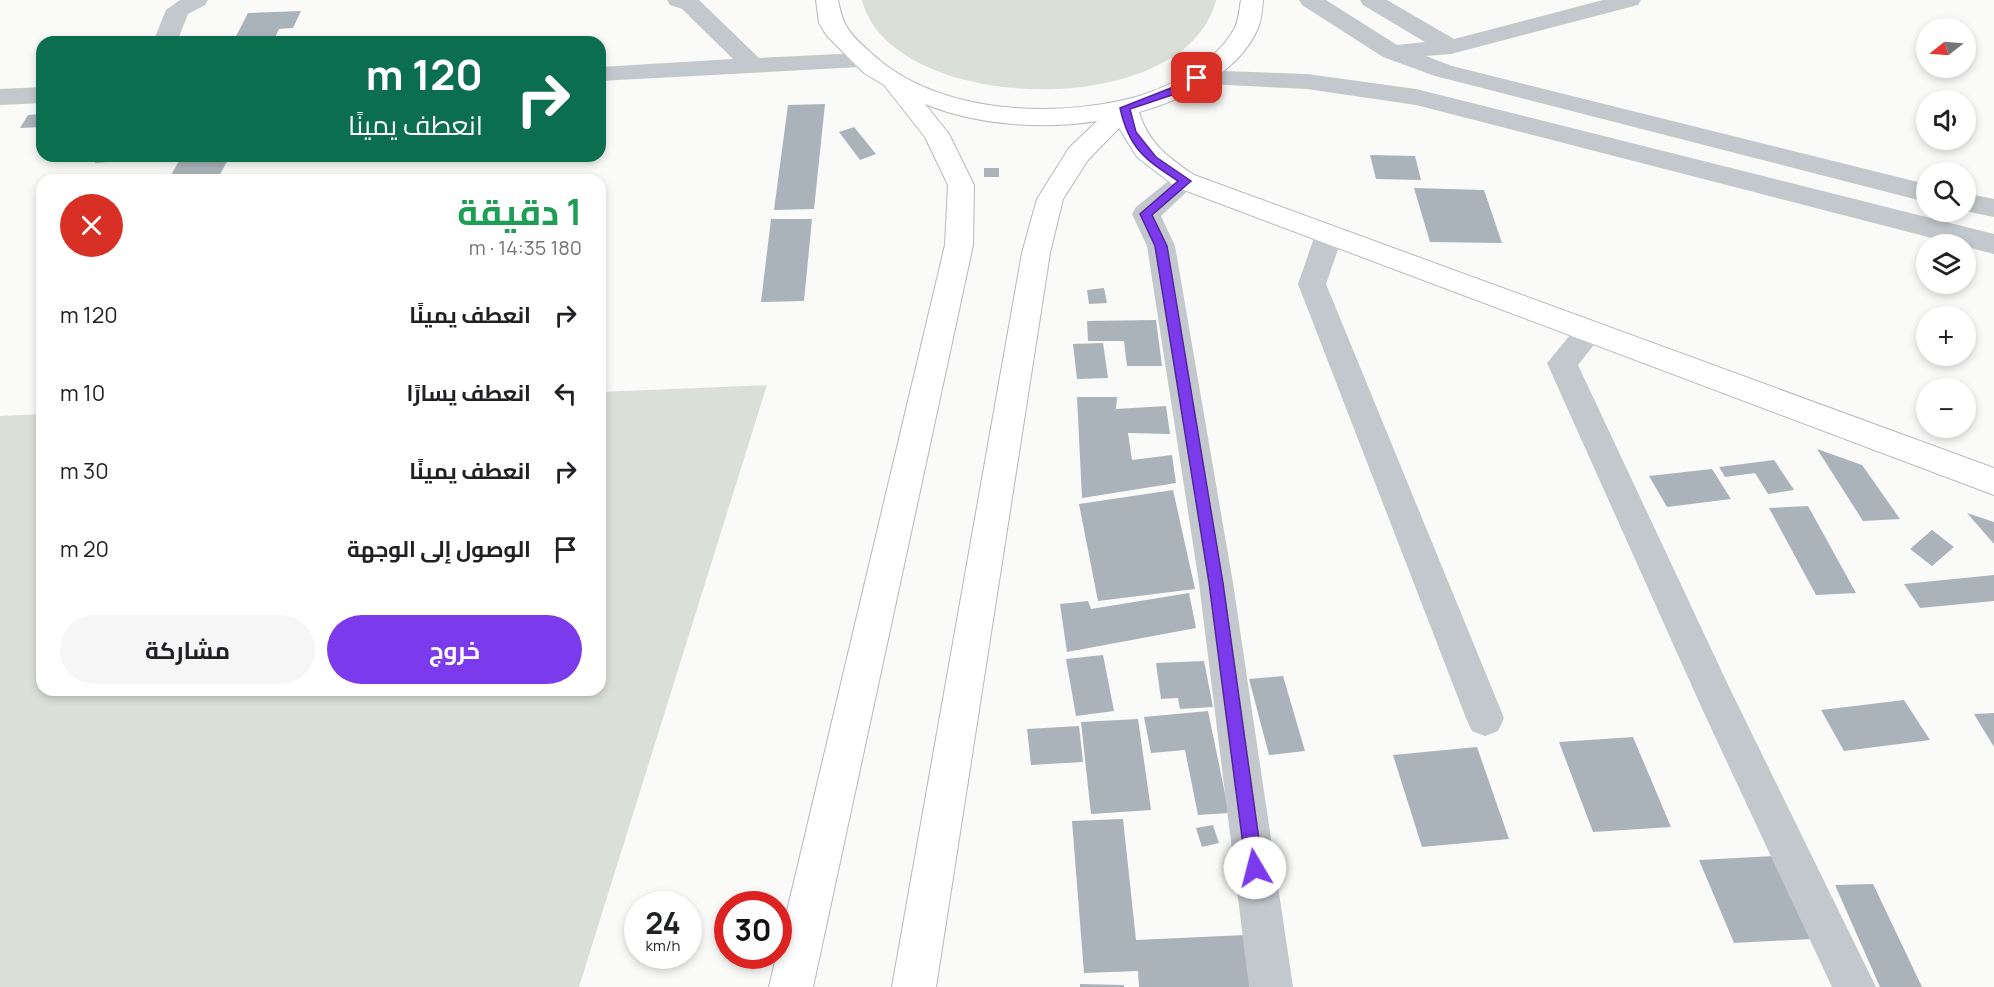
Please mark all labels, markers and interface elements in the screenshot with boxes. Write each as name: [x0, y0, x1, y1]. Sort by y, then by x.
north arrow: [1916, 18, 1976, 78]
map controls: [1916, 18, 1976, 438]
text: 120 m: [366, 45, 483, 103]
pin: [1171, 52, 1222, 103]
icon: right: [504, 60, 582, 138]
icon: arrive: [1180, 61, 1213, 94]
button: sound: [1916, 90, 1976, 150]
text: انعطف يمينًا: [348, 106, 483, 143]
button: search: [1916, 162, 1976, 222]
text: 1 دقيقة: [457, 187, 582, 236]
button: close: [60, 194, 123, 257]
text: 180 m · 14:35: [469, 234, 582, 261]
button: layers: [1916, 234, 1976, 294]
icon: right: [549, 299, 582, 332]
text: 120 m: [60, 300, 118, 330]
text: انعطف يمينًا: [409, 300, 531, 330]
button: +: [1916, 306, 1976, 366]
icon: left: [549, 377, 582, 410]
text: 10 m: [60, 378, 105, 408]
text: انعطف يسارًا: [407, 378, 531, 408]
button: −: [1916, 378, 1976, 438]
icon: right: [549, 455, 582, 488]
text: 30 m: [60, 456, 109, 486]
text: انعطف يمينًا: [409, 456, 531, 486]
icon: arrive: [549, 533, 582, 566]
text: 20 m: [60, 534, 109, 564]
text: الوصول إلى الوجهة: [347, 534, 531, 564]
button: مشاركة: [60, 615, 315, 684]
button: خروج: [327, 615, 582, 684]
position arrow: [1223, 836, 1287, 900]
speed limit sign: 30: [714, 891, 792, 969]
text: 24: [645, 902, 681, 943]
text: km/h: [646, 935, 680, 956]

